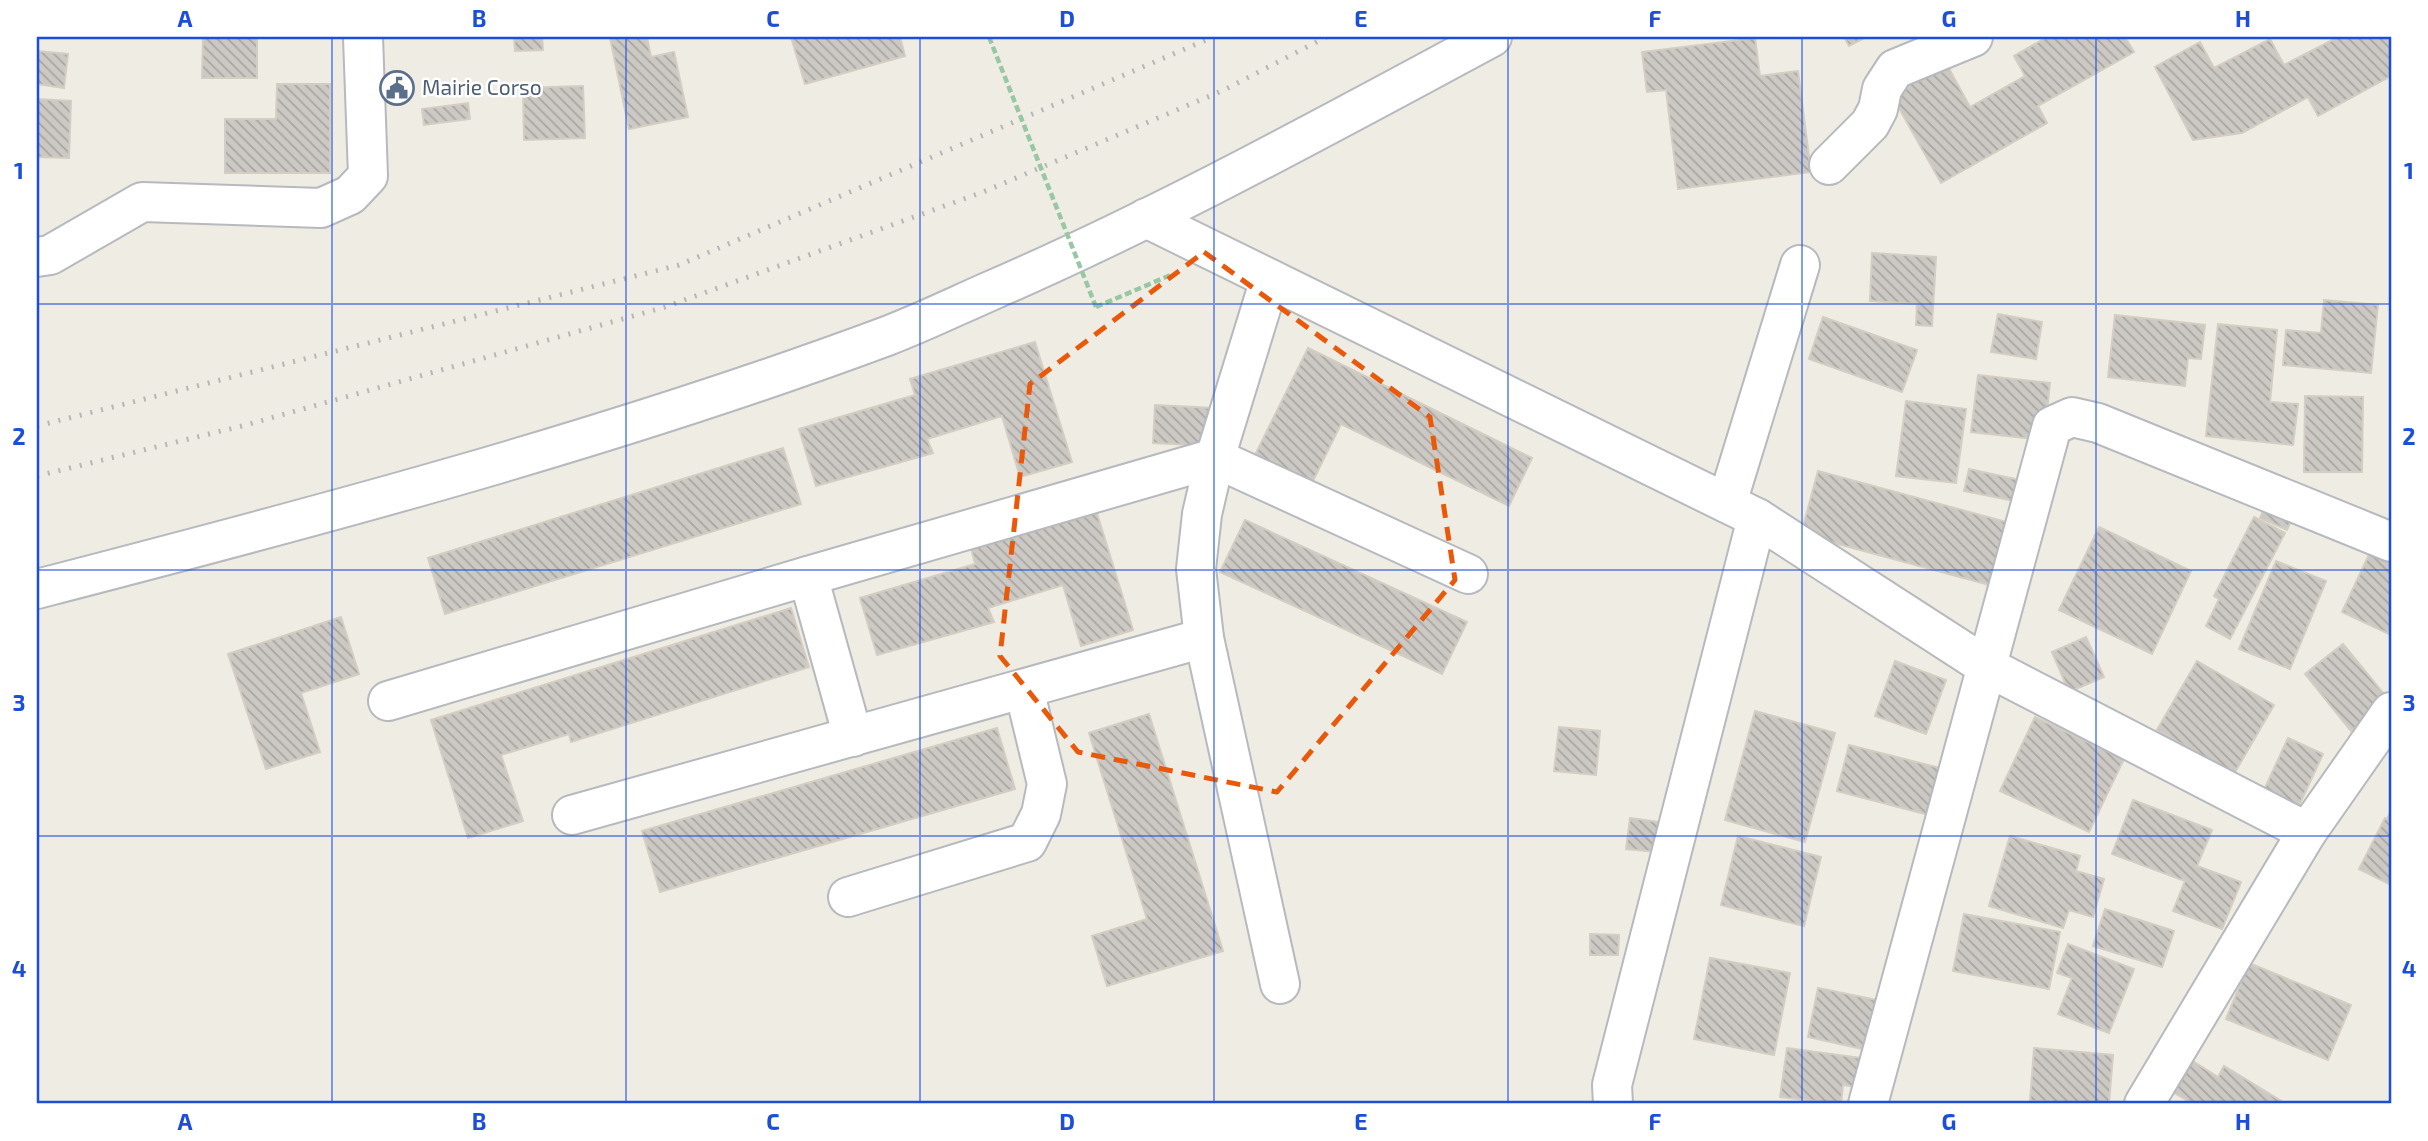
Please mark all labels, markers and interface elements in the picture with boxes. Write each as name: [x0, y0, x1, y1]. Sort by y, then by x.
text: A: [177, 4, 193, 32]
text: B: [472, 4, 486, 32]
text: C: [766, 4, 780, 32]
text: D: [1059, 4, 1075, 32]
text: E: [1354, 4, 1368, 32]
text: F: [1649, 4, 1662, 32]
text: G: [1942, 4, 1956, 32]
text: H: [2235, 4, 2251, 32]
public building icon: Mairie Corso: [378, 69, 416, 107]
place label: Mairie Corso: [422, 74, 542, 99]
text: 1: [14, 156, 24, 184]
text: 1: [2404, 156, 2414, 184]
text: 2: [12, 422, 26, 450]
text: 2: [2402, 422, 2416, 450]
text: 3: [12, 688, 26, 716]
text: 3: [2402, 688, 2416, 716]
text: 4: [12, 954, 26, 982]
text: 4: [2402, 954, 2416, 982]
text: A: [177, 1107, 193, 1135]
text: B: [472, 1107, 486, 1135]
text: C: [766, 1107, 780, 1135]
text: D: [1059, 1107, 1075, 1135]
text: E: [1354, 1107, 1368, 1135]
text: F: [1649, 1107, 1662, 1135]
text: G: [1942, 1107, 1956, 1135]
text: H: [2235, 1107, 2251, 1135]

